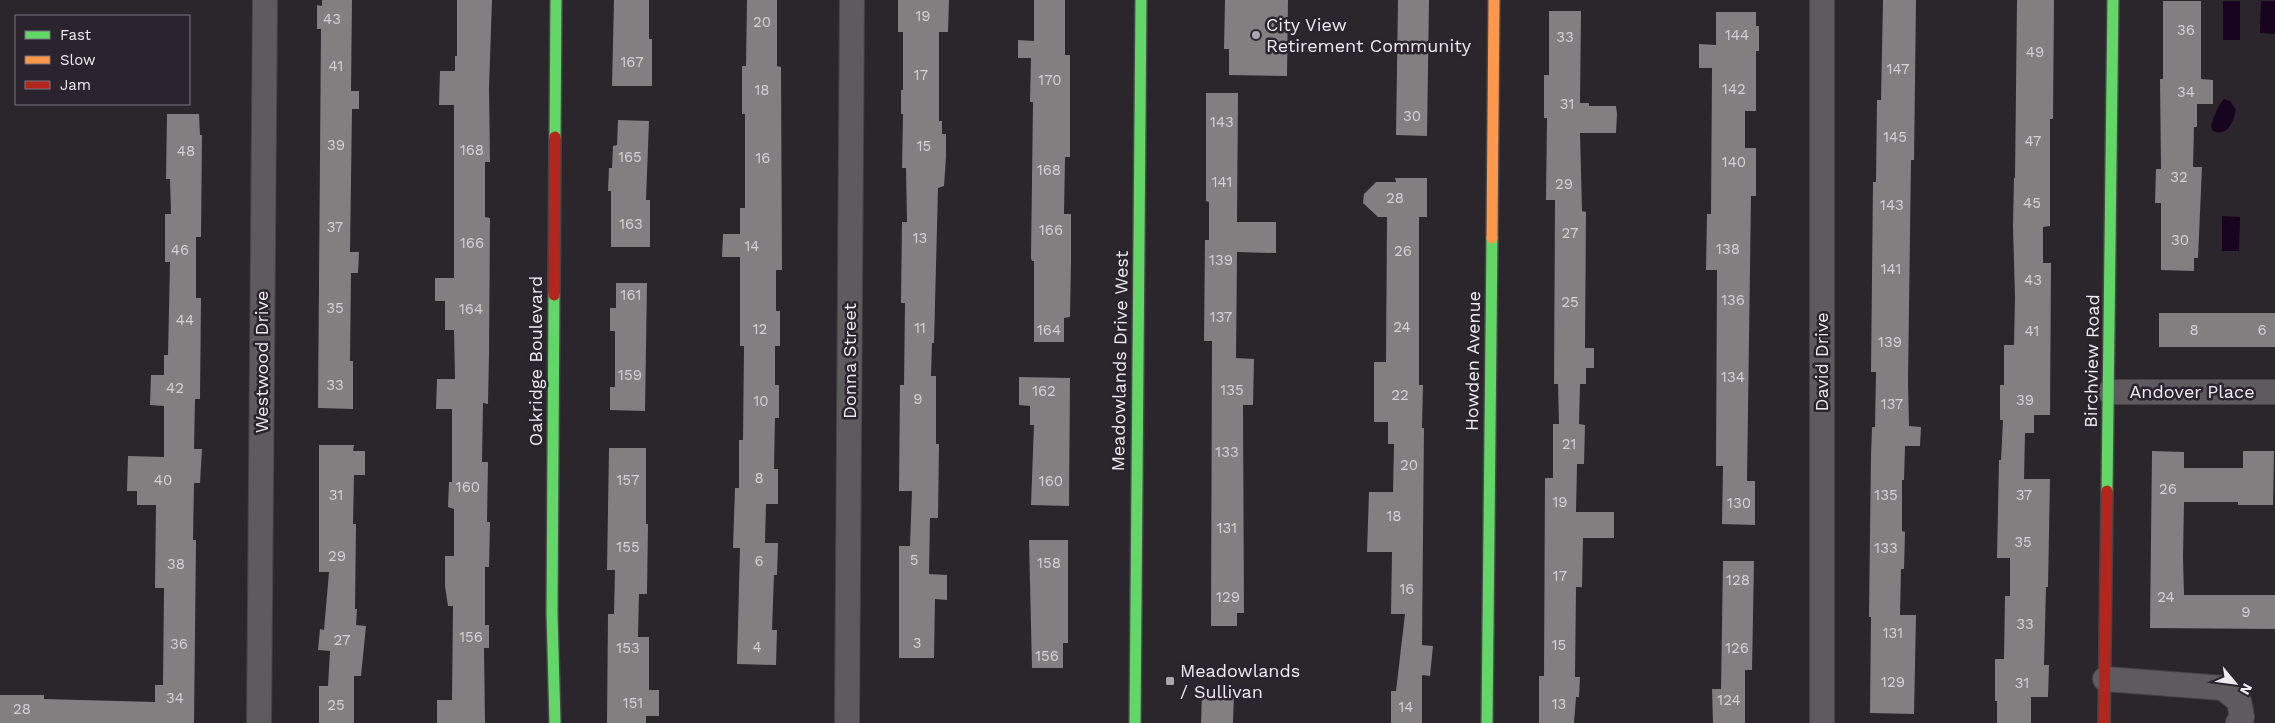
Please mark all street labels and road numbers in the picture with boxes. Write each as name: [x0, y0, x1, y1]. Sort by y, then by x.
street label: Meadowlands Drive West: [1107, 250, 1132, 472]
street label: Oakridge Boulevard: [525, 276, 546, 446]
street label: Westwood Drive: [251, 291, 272, 433]
street label: Howden Avenue: [1461, 291, 1484, 431]
street label: Birchview Road: [2080, 294, 2103, 428]
street label: Donna Street: [839, 302, 860, 419]
street label: David Drive: [1811, 312, 1832, 412]
street label: Andover Place: [2129, 381, 2255, 402]

